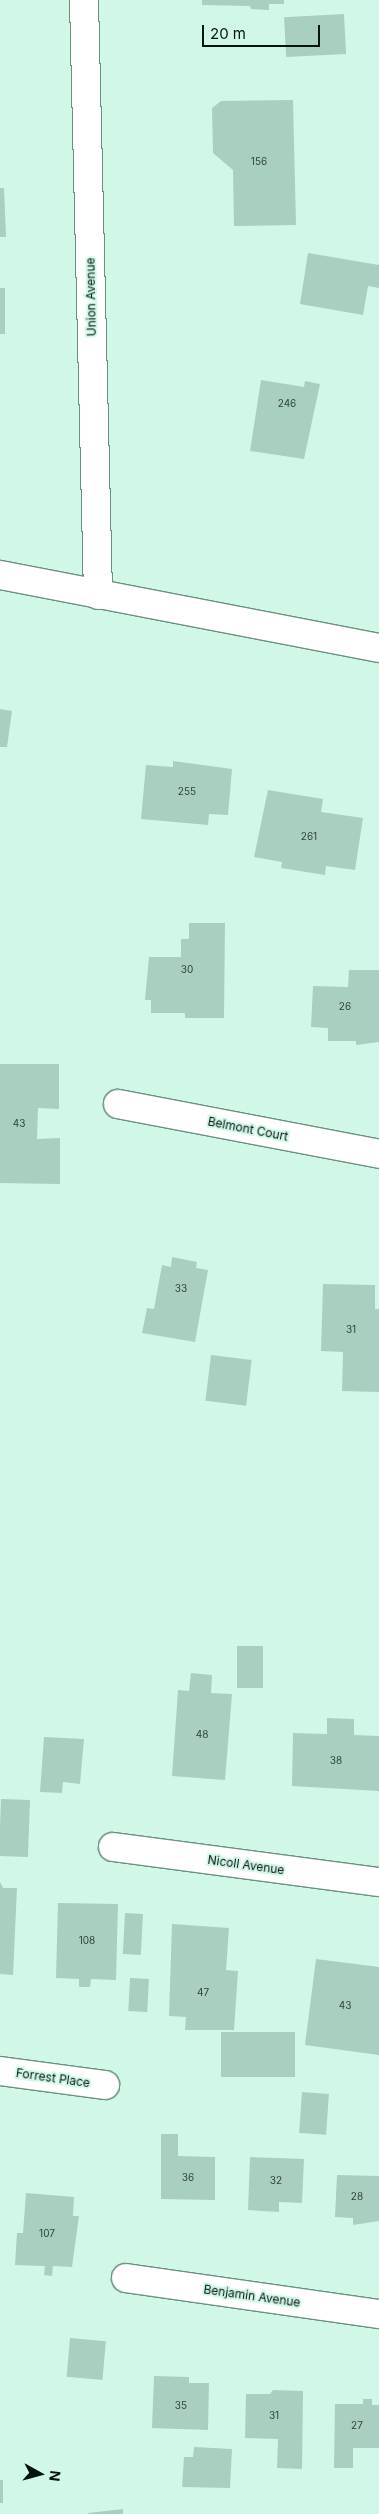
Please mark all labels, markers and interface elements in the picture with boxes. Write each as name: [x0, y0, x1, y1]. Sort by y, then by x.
scale bar: [204, 15, 322, 47]
text: 20 m: [210, 24, 246, 43]
house number: 156: [251, 156, 267, 168]
street label: Union Avenue: [83, 258, 99, 336]
house number: 246: [278, 398, 296, 410]
house number: 255: [178, 786, 196, 798]
house number: 261: [301, 831, 317, 843]
house number: 30: [181, 964, 193, 976]
house number: 26: [339, 1001, 351, 1013]
street label: Belmont Court: [207, 1114, 289, 1144]
house number: 43: [13, 1118, 25, 1130]
house number: 33: [175, 1283, 187, 1295]
house number: 31: [346, 1324, 356, 1336]
house number: 48: [196, 1729, 208, 1741]
house number: 38: [330, 1755, 342, 1767]
street label: Nicoll Avenue: [207, 1852, 285, 1878]
house number: 108: [79, 1935, 95, 1947]
house number: 47: [197, 1987, 209, 1999]
house number: 43: [339, 2000, 351, 2012]
street label: Forrest Place: [15, 2066, 91, 2090]
house number: 36: [182, 2172, 194, 2184]
house number: 32: [270, 2175, 282, 2187]
house number: 28: [351, 2191, 363, 2203]
house number: 107: [39, 2228, 55, 2240]
street label: Benjamin Avenue: [203, 2282, 301, 2310]
house number: 35: [175, 2400, 187, 2412]
house number: 31: [269, 2410, 279, 2422]
house number: 27: [351, 2420, 363, 2432]
north arrow: [15, 2449, 65, 2499]
text: N: [46, 2470, 64, 2482]

